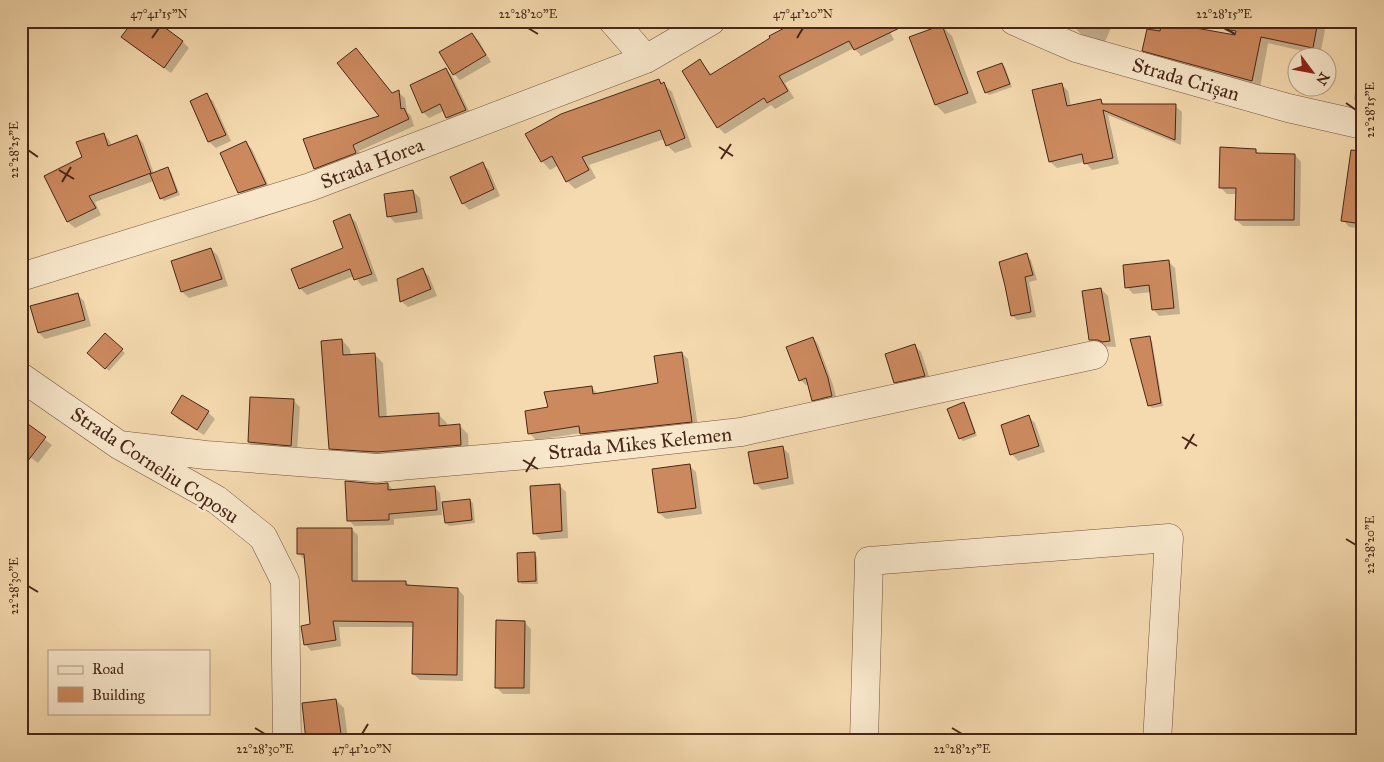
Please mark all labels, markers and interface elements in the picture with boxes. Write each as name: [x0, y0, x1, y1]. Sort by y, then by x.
text: 47°41'15"N: [130, 7, 188, 21]
text: 22°28'20"E: [499, 7, 558, 21]
text: 47°41'20"N: [773, 7, 833, 21]
text: 22°28'15"E: [1196, 7, 1252, 21]
north arrow: [1286, 48, 1336, 98]
street label: Strada Crișan: [1130, 52, 1243, 106]
text: N: [1312, 69, 1333, 88]
text: 22°28'15"E: [1363, 82, 1377, 138]
text: 22°28'25"E: [7, 121, 21, 179]
street label: Strada Horea: [317, 132, 428, 194]
street label: Strada Corneliu Coposu: [66, 402, 244, 529]
street label: Strada Mikes Kelemen: [547, 421, 733, 465]
text: 22°28'20"E: [1363, 515, 1377, 574]
text: 22°28'30"E: [7, 557, 21, 615]
legend: [48, 650, 210, 714]
text: Road: [92, 660, 124, 678]
text: Building: [92, 686, 146, 704]
text: 22°28'30"E: [236, 742, 294, 756]
text: 47°41'20"N: [332, 742, 392, 756]
text: 22°28'25"E: [933, 742, 991, 756]

